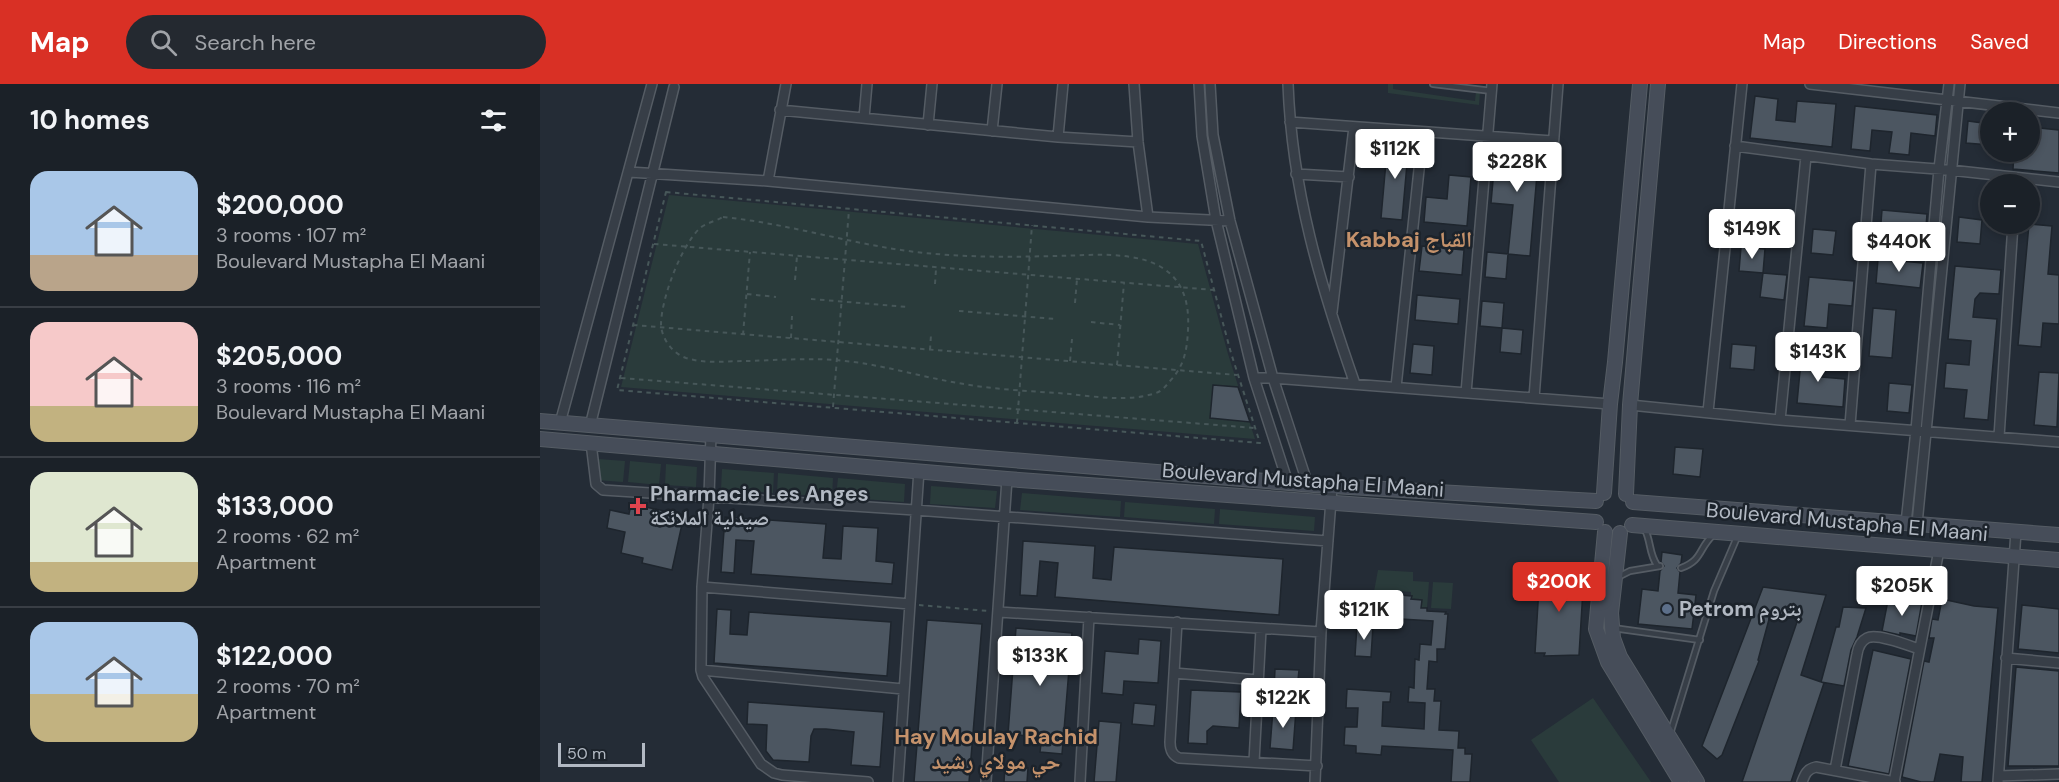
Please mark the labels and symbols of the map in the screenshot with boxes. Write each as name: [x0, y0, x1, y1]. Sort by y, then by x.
pin: $112K: [1353, 129, 1437, 180]
pin: $228K: [1475, 142, 1559, 193]
pin: $149K: [1710, 209, 1794, 260]
pin: $440K: [1857, 222, 1941, 273]
district label: Kabbaj القباج: [1346, 225, 1472, 254]
pin: $143K: [1776, 332, 1860, 383]
street label: Boulevard Mustapha El Maani: [1161, 456, 1445, 504]
place label: Pharmacie Les Anges صيدلية الملائكة: [650, 480, 869, 532]
street label: Boulevard Mustapha El Maani: [1705, 496, 1989, 548]
marker: Pharmacie Les Anges صيدلية الملائكة: [631, 499, 645, 513]
pin: $200K: [1517, 562, 1601, 613]
pin: $205K: [1860, 566, 1944, 617]
pin: $121K: [1322, 590, 1406, 641]
place label: Petrom بتروم: [1679, 595, 1802, 623]
marker: Petrom بتروم: [1660, 602, 1674, 616]
pin: $133K: [998, 636, 1082, 687]
pin: $122K: [1241, 678, 1325, 729]
district label: Hay Moulay Rachid حي مولاي رشيد: [894, 722, 1098, 778]
scale bar: [558, 740, 645, 768]

